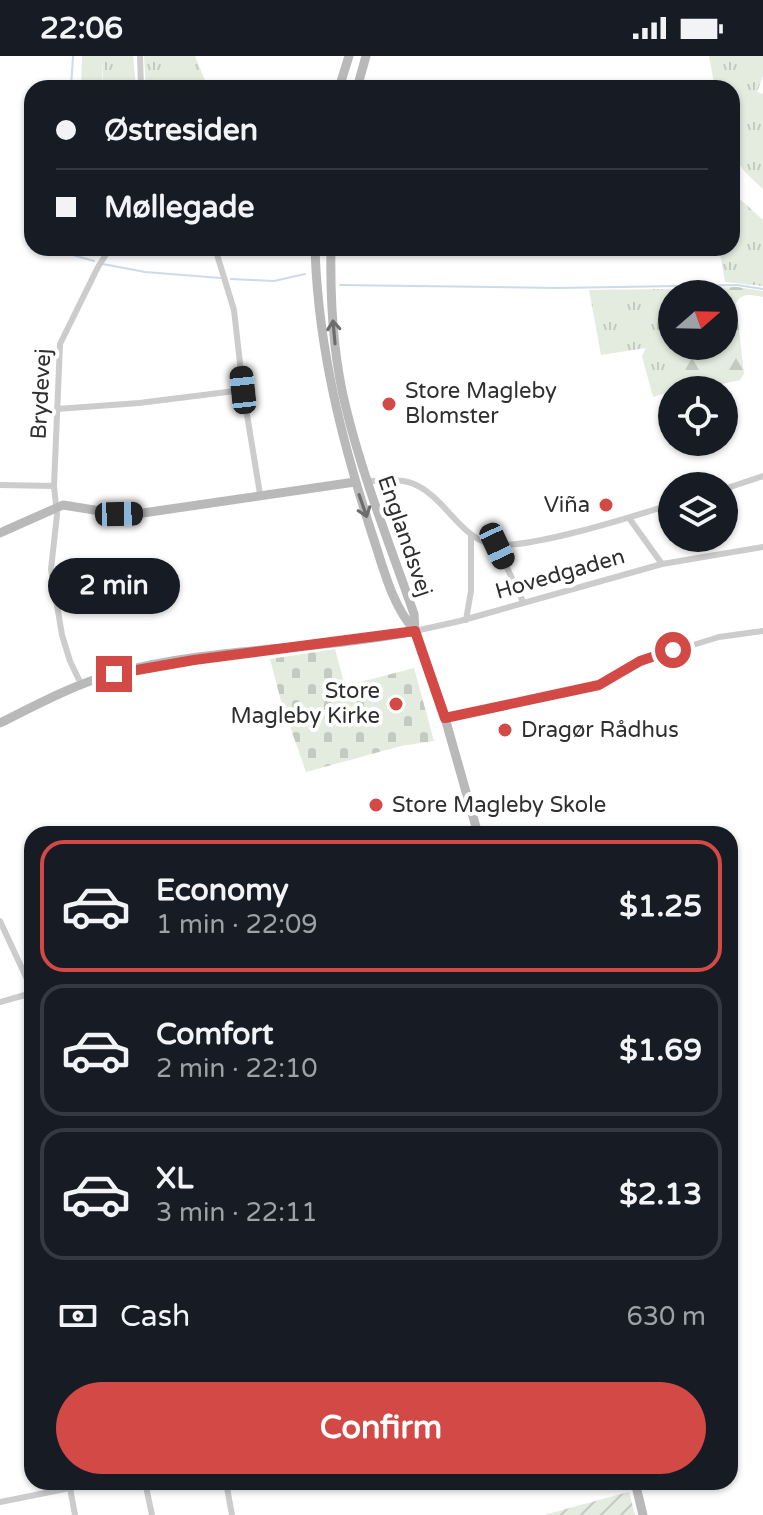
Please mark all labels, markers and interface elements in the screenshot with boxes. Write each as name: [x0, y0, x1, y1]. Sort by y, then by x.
text: 22:06: [40, 10, 123, 47]
text: Østresiden: [104, 112, 258, 149]
text: Møllegade: [104, 189, 254, 226]
north arrow: [658, 280, 738, 360]
map controls: [658, 280, 738, 552]
one-way arrow: [326, 319, 341, 346]
street label: Brydevej: [26, 348, 56, 440]
car: [229, 365, 257, 415]
button: locate: [658, 376, 738, 456]
place label: Store Magleby Blomster: [405, 378, 557, 429]
marker: Store Magleby Blomster: [380, 395, 398, 413]
street label: Englandsvej: [372, 472, 438, 600]
button: layers: [658, 472, 738, 552]
place label: Viña: [544, 492, 590, 518]
one-way arrow: [356, 493, 371, 518]
marker: Viña: [597, 496, 615, 514]
car: [95, 502, 143, 526]
car: [476, 519, 518, 573]
street label: Hovedgaden: [492, 543, 628, 605]
callout: 2 min: [48, 558, 180, 614]
text: 2 min: [79, 570, 149, 601]
route start: [655, 632, 691, 668]
route end: [96, 656, 132, 692]
place label: Store Magleby Kirke: [230, 678, 380, 729]
marker: Store Magleby Kirke: [387, 695, 405, 713]
place label: Dragør Rådhus: [521, 717, 679, 743]
marker: Dragør Rådhus: [496, 721, 514, 739]
place label: Store Magleby Skole: [392, 792, 606, 818]
marker: Store Magleby Skole: [367, 796, 385, 814]
icon: car: [60, 870, 132, 942]
text: Economy: [156, 872, 289, 909]
text: $1.25: [619, 888, 702, 925]
text: 1 min · 22:09: [156, 909, 318, 940]
icon: car: [60, 1014, 132, 1086]
text: Comfort: [156, 1016, 274, 1053]
text: $1.69: [619, 1032, 702, 1069]
text: 2 min · 22:10: [156, 1053, 318, 1084]
icon: car: [60, 1158, 132, 1230]
text: XL: [156, 1160, 193, 1197]
text: $2.13: [619, 1176, 702, 1213]
text: 3 min · 22:11: [156, 1197, 318, 1228]
icon: cash: [56, 1294, 100, 1338]
text: Cash: [120, 1298, 190, 1335]
text: 630 m: [626, 1301, 706, 1332]
button: Confirm: [56, 1382, 706, 1474]

